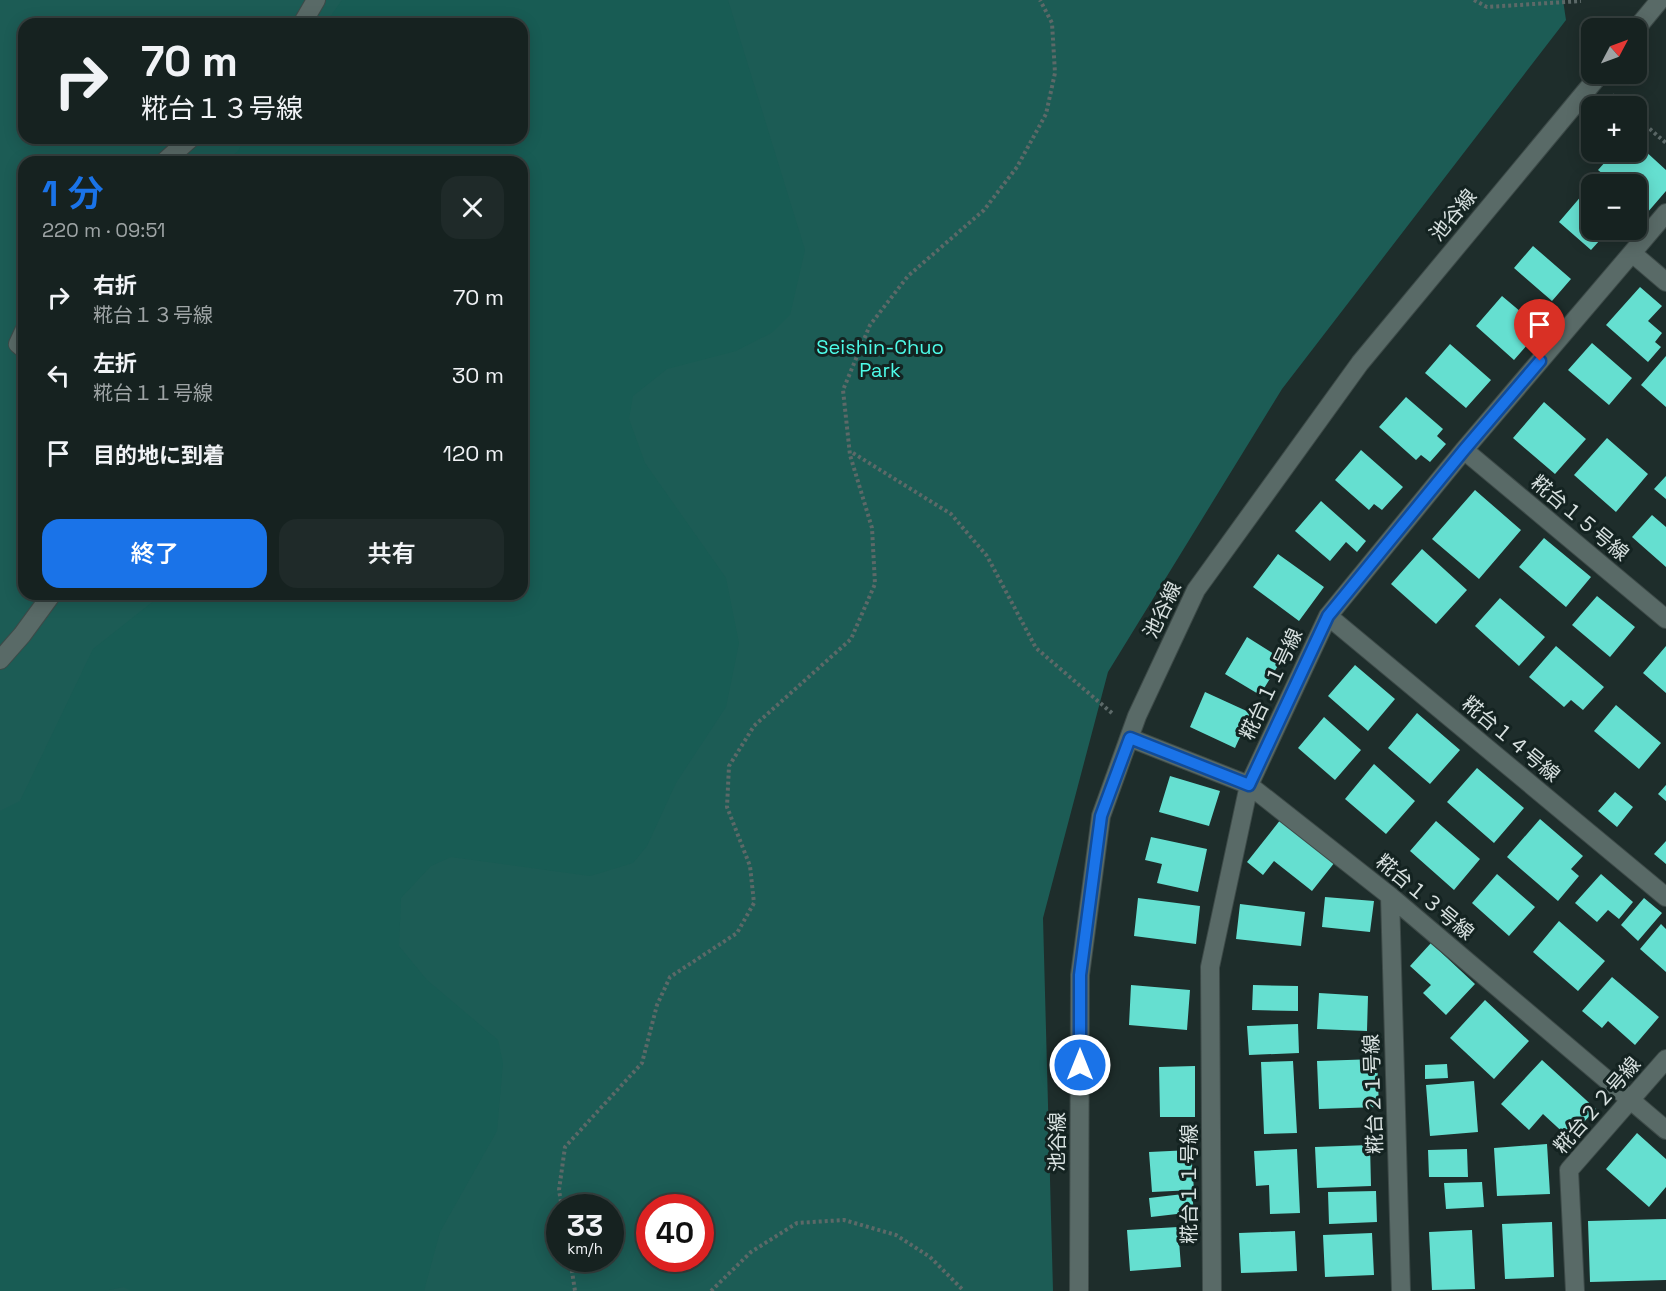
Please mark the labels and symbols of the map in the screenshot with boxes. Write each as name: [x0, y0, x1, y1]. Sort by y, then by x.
north arrow: [1581, 18, 1647, 84]
street label: 池谷線: [1424, 184, 1482, 246]
pin: [1514, 299, 1565, 361]
park label: Seishin-Chuo Park: [816, 334, 944, 383]
street label: 糀台１５号線: [1526, 469, 1634, 567]
street label: 池谷線: [1137, 577, 1187, 643]
street label: 糀台１１号線: [1234, 624, 1308, 744]
street label: 糀台１４号線: [1457, 690, 1565, 788]
street label: 糀台１３号線: [1371, 848, 1479, 946]
position arrow: [1048, 1033, 1112, 1097]
street label: 糀台２１号線: [1358, 1034, 1388, 1154]
street label: 糀台２２号線: [1548, 1051, 1646, 1159]
street label: 池谷線: [1044, 1112, 1070, 1172]
street label: 糀台１１号線: [1176, 1124, 1202, 1244]
speed limit sign: 40: [636, 1194, 714, 1272]

